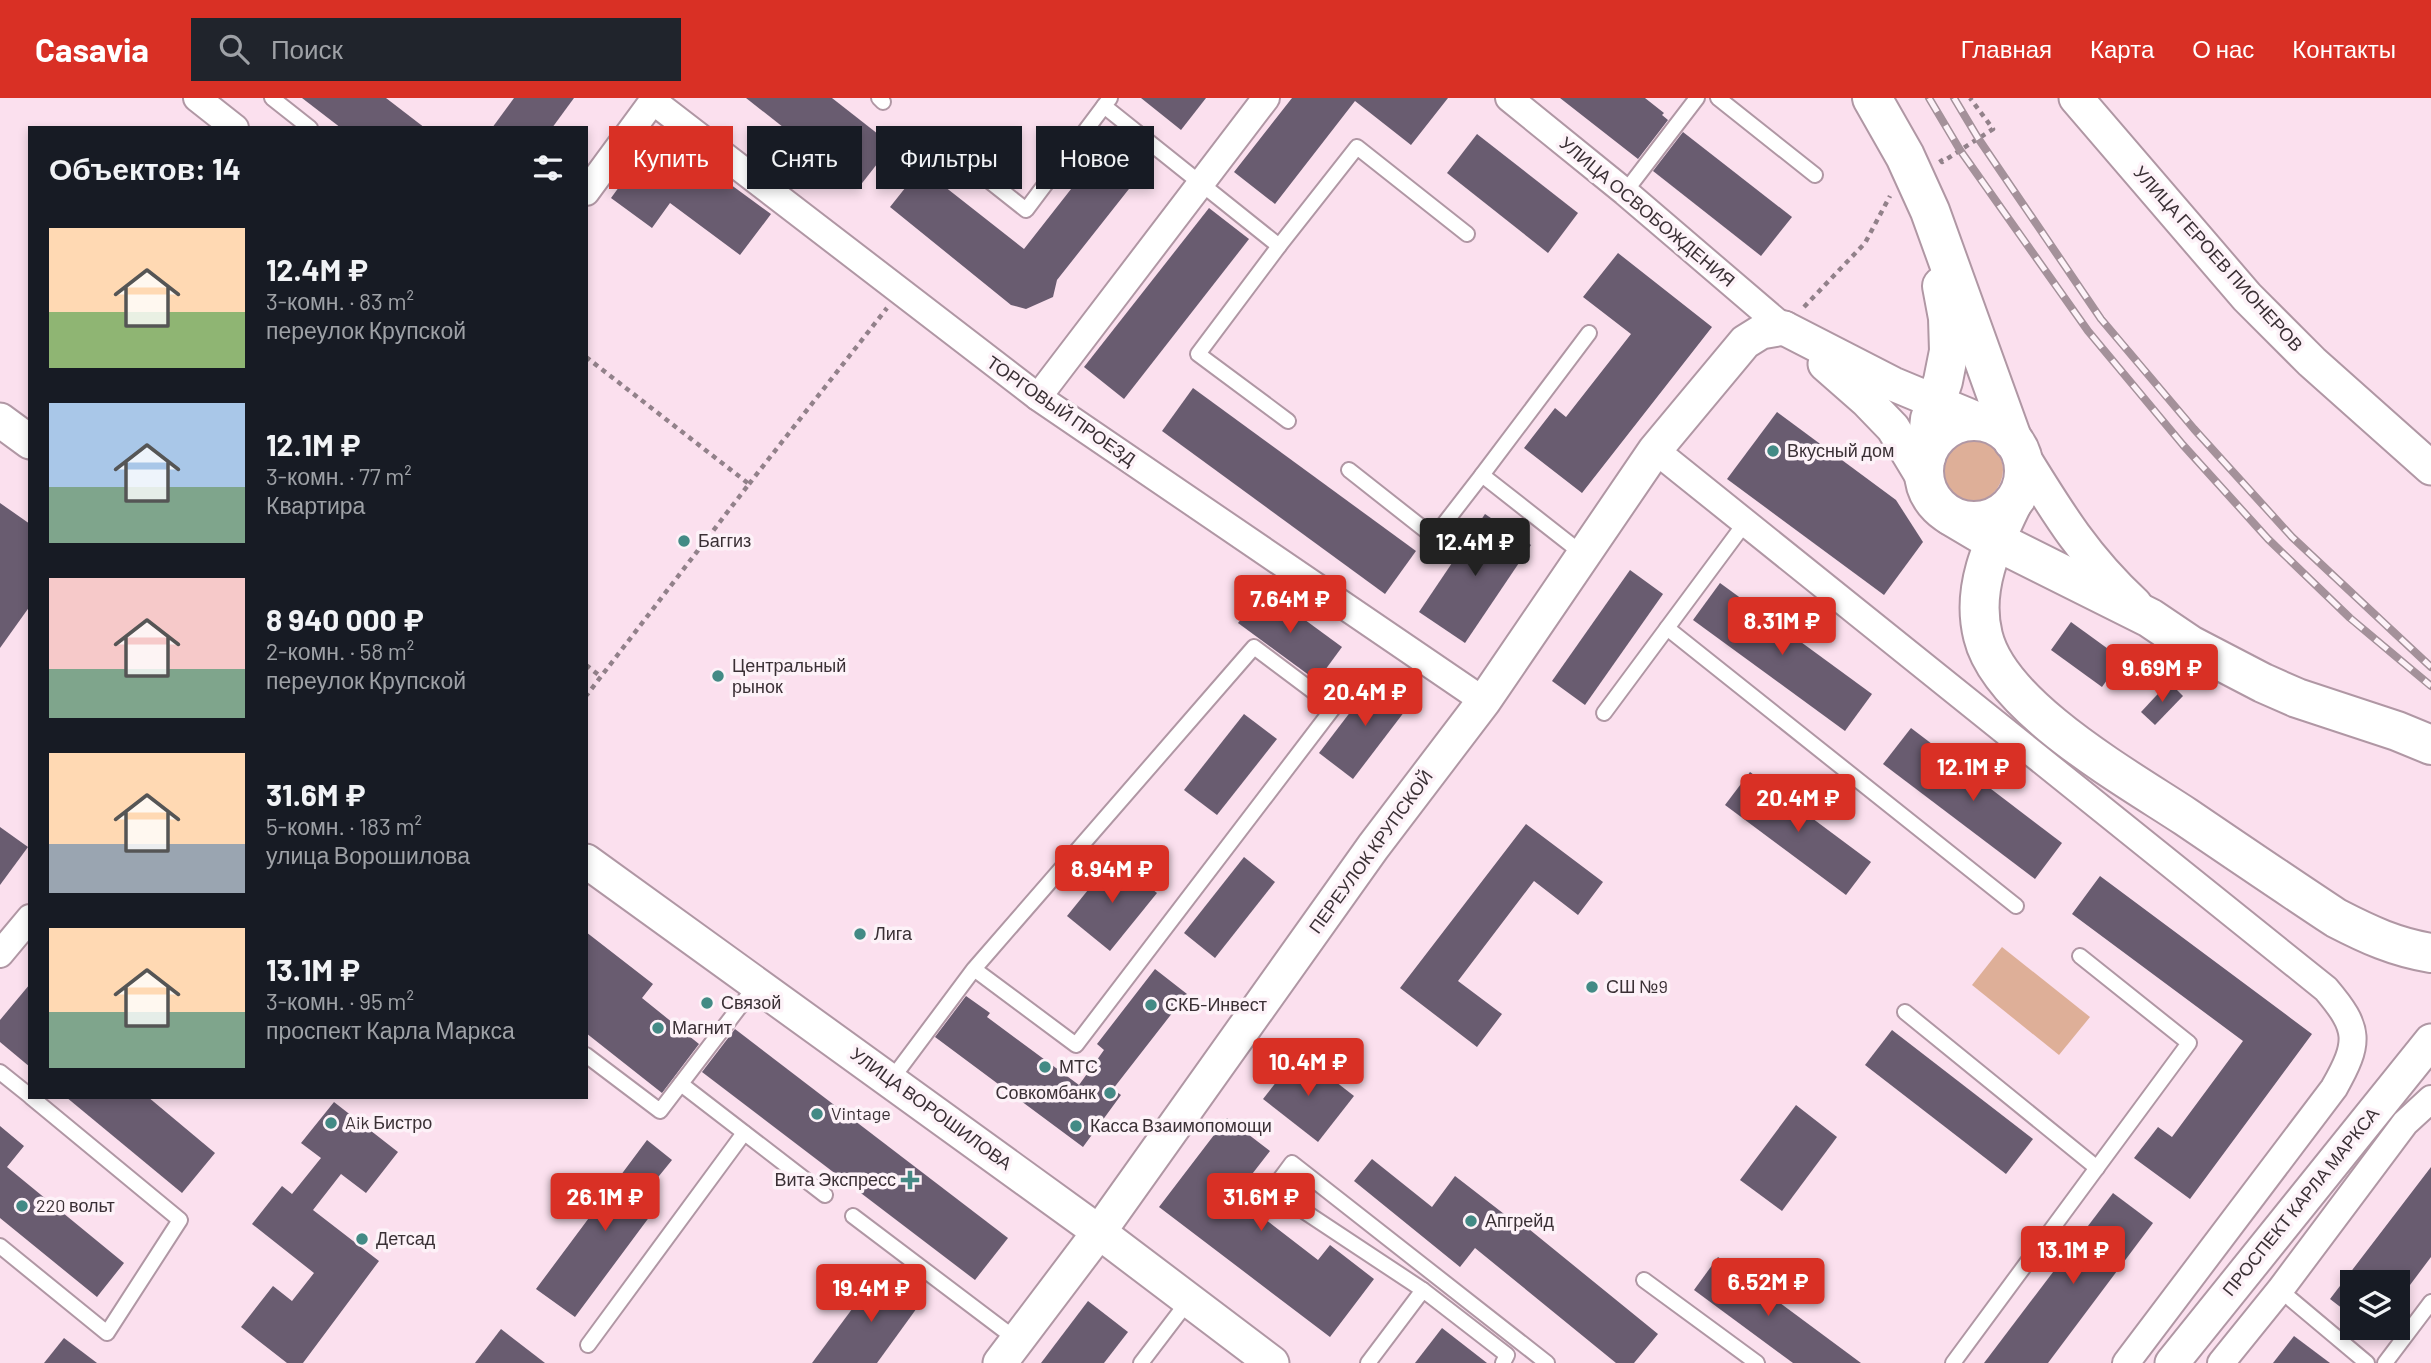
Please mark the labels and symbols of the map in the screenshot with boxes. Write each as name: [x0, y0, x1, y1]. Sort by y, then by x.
street label: УЛИЦА ОСВОБОЖДЕНИЯ: [1556, 131, 1740, 291]
street label: УЛИЦА ГЕРОЕВ ПИОНЕРОВ: [2130, 161, 2308, 356]
street label: ТОРГОВЫЙ ПРОЕЗД: [983, 351, 1140, 470]
place label: Вкусный дом: [1787, 439, 1894, 461]
marker: Вкусный дом: [1765, 443, 1781, 459]
pin: 12.4M ₽: [1410, 518, 1540, 578]
place label: Баггиз: [698, 529, 751, 551]
marker: Баггиз: [676, 533, 692, 549]
pin: 7.64M ₽: [1225, 575, 1355, 635]
pin: 8.31M ₽: [1717, 598, 1847, 657]
pin: 9.69M ₽: [2097, 644, 2227, 704]
place label: Центральный рынок: [732, 654, 846, 697]
marker: Центральный рынок: [710, 668, 726, 684]
pin: 20.4M ₽: [1300, 668, 1430, 728]
pin: 12.1M ₽: [1908, 744, 2038, 803]
street label: ПЕРЕУЛОК КРУПСКОЙ: [1304, 766, 1437, 937]
pin: 20.4M ₽: [1733, 774, 1863, 834]
pin: 8.94M ₽: [1047, 846, 1177, 905]
place label: Лига: [874, 922, 913, 944]
marker: Лига: [852, 926, 868, 942]
place label: СШ №9: [1606, 975, 1668, 997]
marker: СШ №9: [1584, 979, 1600, 995]
place label: Связой: [721, 991, 781, 1013]
place label: СКБ-Инвест: [1165, 993, 1267, 1015]
marker: Связой: [699, 995, 715, 1011]
marker: СКБ-Инвест: [1143, 997, 1159, 1013]
place label: Магнит: [672, 1016, 732, 1038]
marker: Магнит: [650, 1020, 666, 1036]
pin: 10.4M ₽: [1243, 1038, 1373, 1098]
street label: УЛИЦА ВОРОШИЛОВА: [847, 1042, 1017, 1174]
place label: МТС: [1059, 1055, 1098, 1077]
marker: МТС: [1037, 1059, 1053, 1075]
place label: Совкомбанк: [995, 1081, 1096, 1103]
marker: Совкомбанк: [1102, 1085, 1118, 1101]
place label: Vintage: [831, 1102, 891, 1124]
street label: ПРОСПЕКТ КАРЛА МАРКСА: [2217, 1103, 2383, 1300]
marker: Vintage: [809, 1106, 825, 1122]
place label: Aik Бистро: [345, 1111, 432, 1133]
place label: Касса Взаимопомощи: [1090, 1114, 1272, 1136]
marker: Aik Бистро: [323, 1115, 339, 1131]
marker: Касса Взаимопомощи: [1068, 1118, 1084, 1134]
place label: Вита Экспресс: [775, 1168, 896, 1190]
marker: Вита Экспресс: [902, 1172, 918, 1188]
pin: 26.1M ₽: [540, 1174, 670, 1233]
pin: 31.6M ₽: [1196, 1174, 1326, 1233]
place label: 220 вольт: [36, 1194, 115, 1216]
marker: 220 вольт: [14, 1198, 30, 1214]
place label: Апгрейд: [1485, 1209, 1554, 1231]
marker: Апгрейд: [1463, 1213, 1479, 1229]
pin: 13.1M ₽: [2008, 1226, 2138, 1286]
place label: Детсад: [376, 1227, 436, 1249]
marker: Детсад: [354, 1231, 370, 1247]
pin: 6.52M ₽: [1703, 1258, 1833, 1318]
pin: 19.4M ₽: [806, 1264, 936, 1324]

